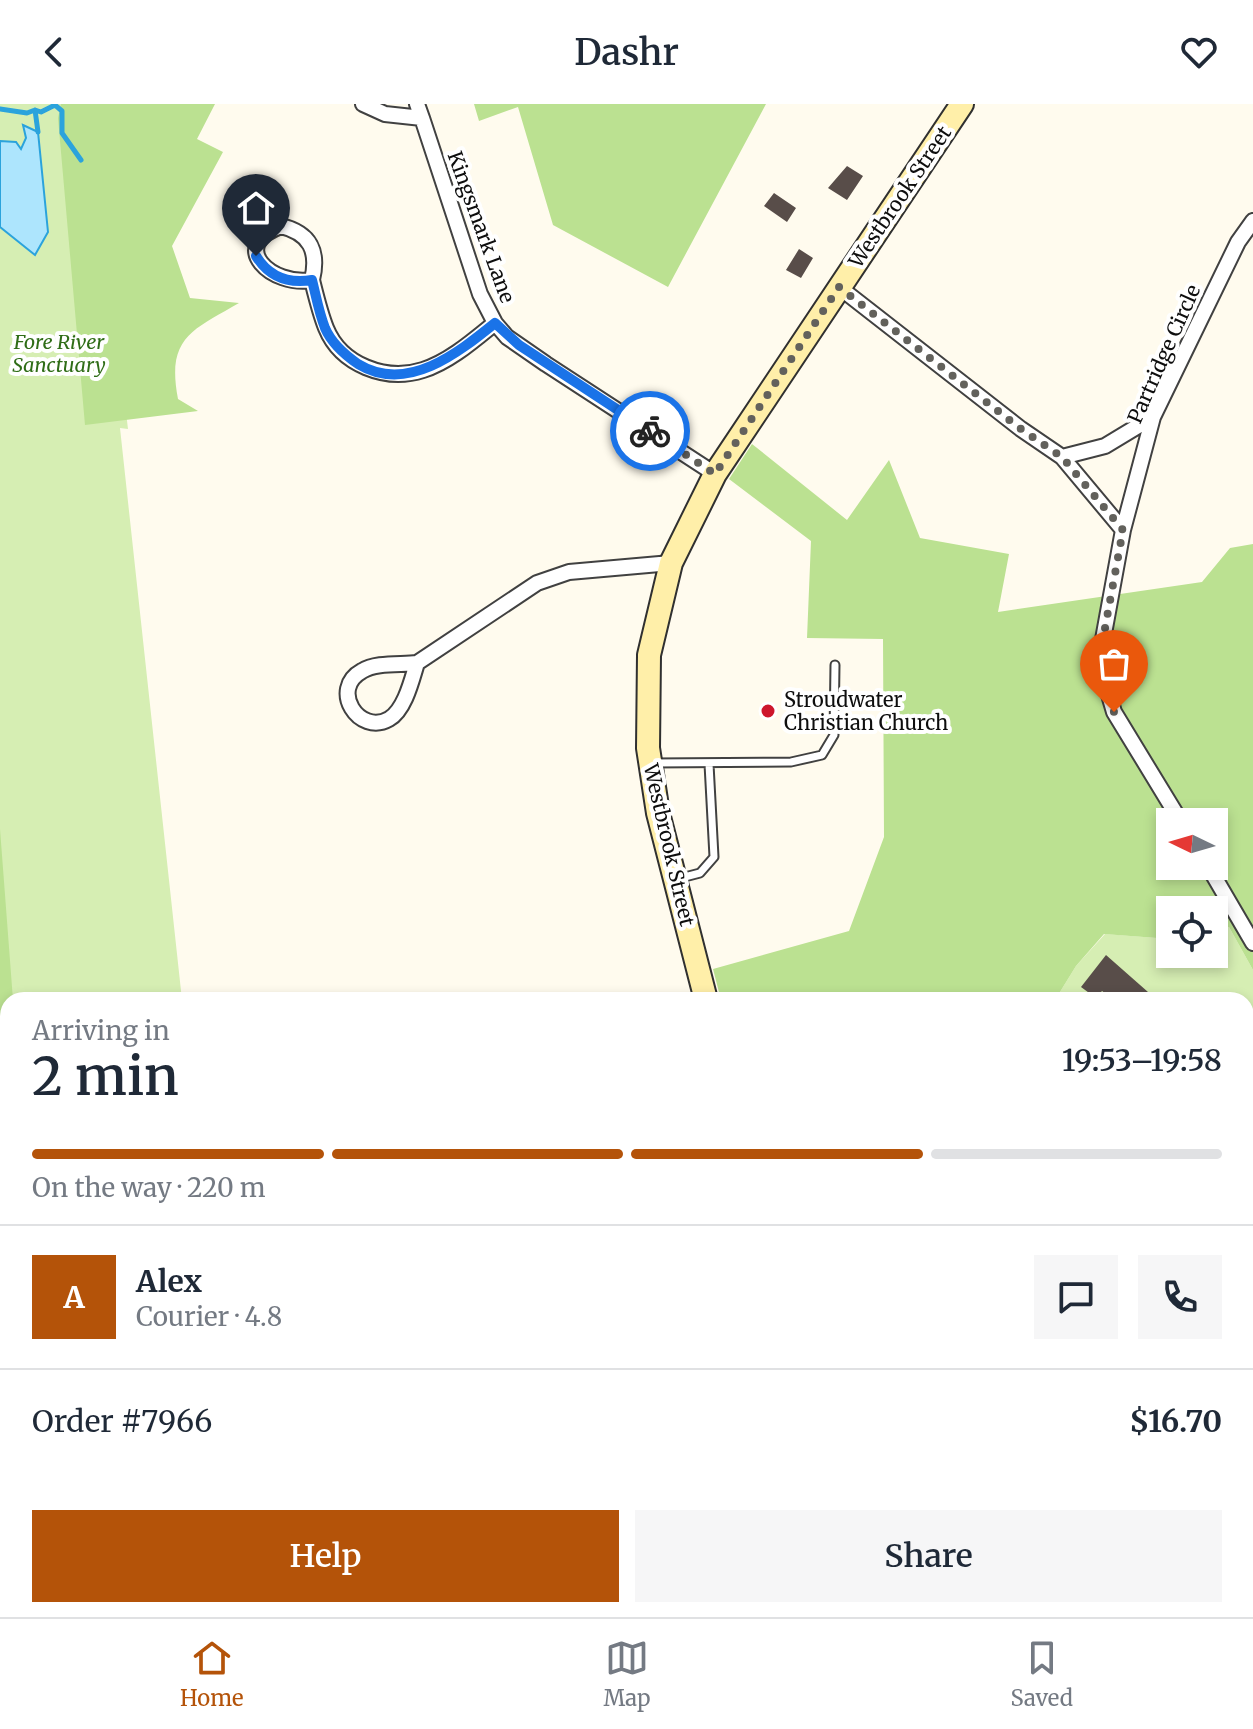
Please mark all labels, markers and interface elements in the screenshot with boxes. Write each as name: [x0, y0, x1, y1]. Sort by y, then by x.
icon: back: [32, 30, 76, 74]
text: Dashr: [574, 30, 679, 75]
icon: heart: [1177, 30, 1221, 74]
street label: Westbrook Street: [842, 121, 956, 273]
street label: Kingsmark Lane: [442, 148, 521, 306]
pin: [222, 174, 290, 256]
icon: home: [234, 186, 278, 230]
street label: Partridge Circle: [1122, 281, 1205, 427]
park label: Fore River Sanctuary: [12, 329, 106, 377]
courier: [610, 391, 690, 471]
icon: bike: [628, 409, 672, 453]
pin: [1080, 630, 1148, 712]
icon: bag: [1092, 642, 1136, 686]
place label: Stroudwater Christian Church: [784, 687, 948, 735]
marker: Stroudwater Christian Church: [759, 702, 777, 720]
street label: Westbrook Street: [638, 760, 700, 929]
north arrow: [1156, 808, 1228, 880]
map controls: [1156, 808, 1228, 968]
button: locate: [1156, 896, 1228, 968]
text: Arriving in: [32, 1014, 170, 1047]
text: 19:53–19:58: [1062, 1041, 1222, 1079]
text: 2 min: [32, 1044, 179, 1109]
text: On the way · 220 m: [32, 1171, 266, 1204]
button: chat: [1034, 1255, 1118, 1339]
button: phone: [1138, 1255, 1222, 1339]
text: Alex: [136, 1262, 202, 1300]
text: A: [63, 1278, 85, 1316]
text: Courier · 4.8: [136, 1300, 282, 1333]
text: Order #7966: [32, 1402, 212, 1440]
text: $16.70: [1129, 1402, 1222, 1440]
button: Help: [32, 1510, 619, 1602]
button: Share: [635, 1510, 1222, 1602]
tab: Home: [180, 1636, 243, 1712]
tab: Map: [604, 1636, 650, 1712]
tab: Saved: [1011, 1636, 1073, 1712]

